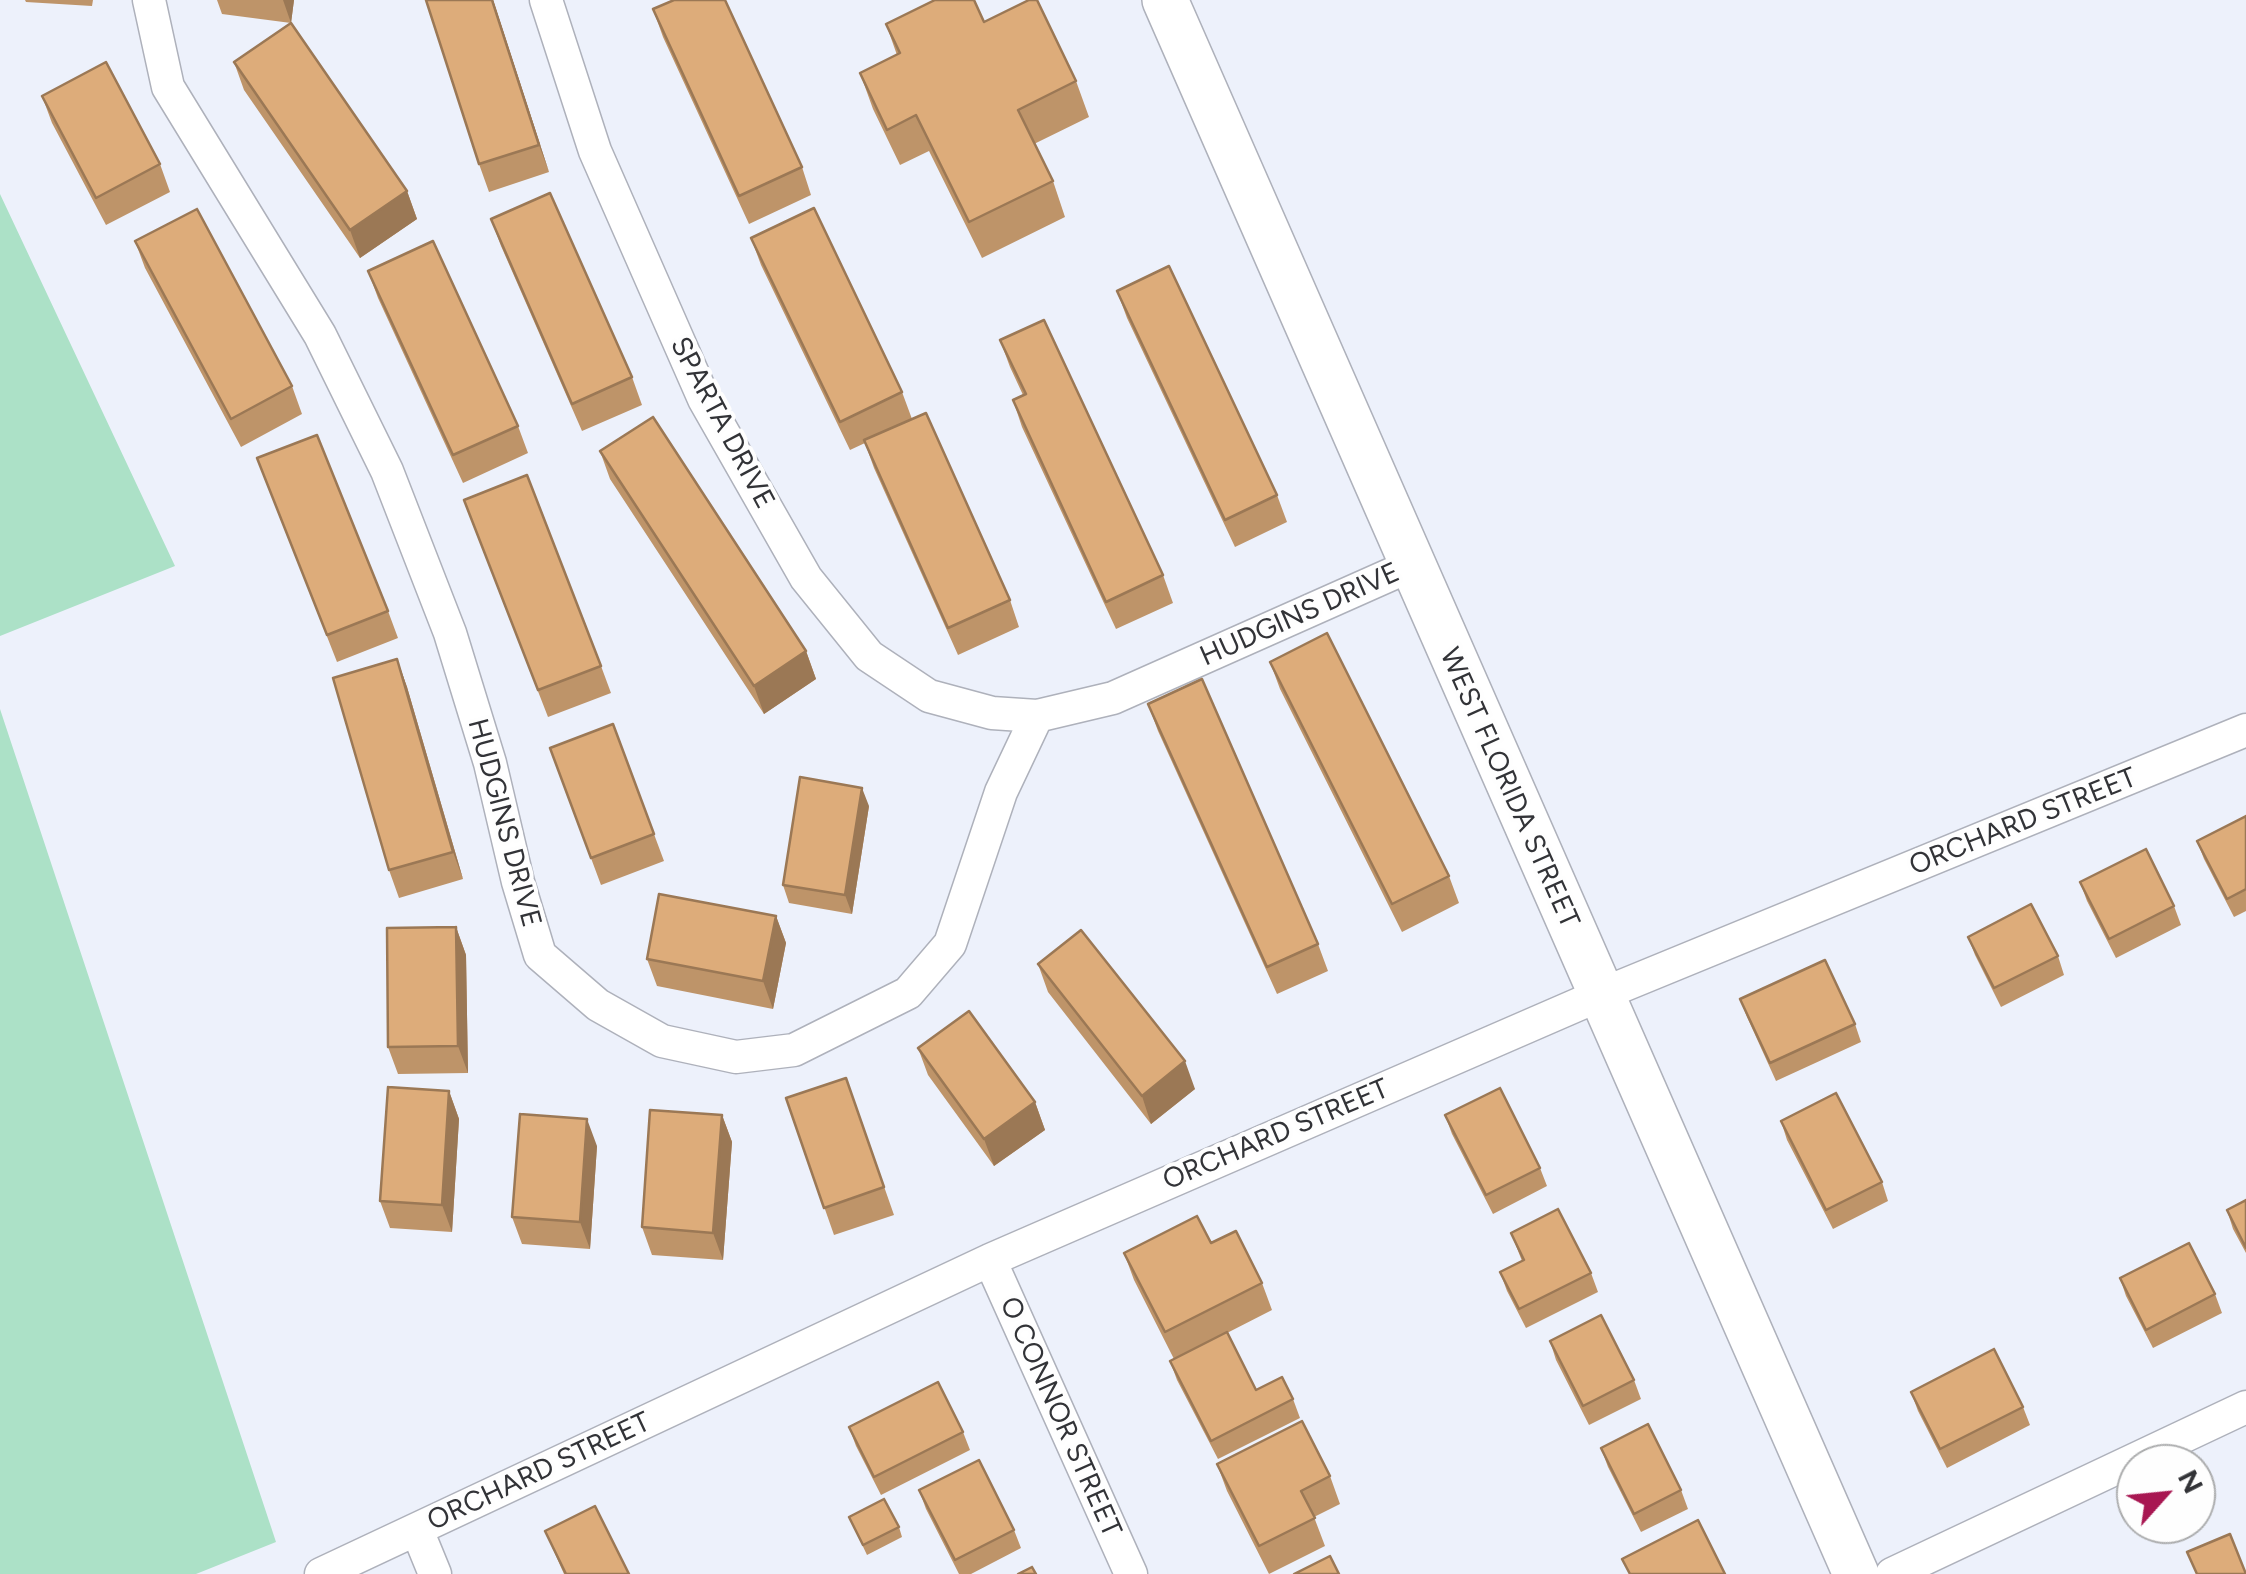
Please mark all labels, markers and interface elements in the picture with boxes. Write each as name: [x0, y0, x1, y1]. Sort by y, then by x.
street label: SPARTA DRIVE: [663, 331, 781, 515]
street label: HUDGINS DRIVE: [1195, 556, 1405, 674]
street label: WEST FLORIDA STREET: [1432, 643, 1586, 933]
street label: HUDGINS DRIVE: [460, 715, 548, 931]
street label: ORCHARD STREET: [1905, 761, 2141, 883]
street label: ORCHARD STREET: [1158, 1072, 1394, 1198]
street label: O CONNOR STREET: [992, 1292, 1128, 1542]
street label: ORCHARD STREET: [422, 1406, 656, 1538]
north arrow: [2116, 1444, 2216, 1544]
text: N: [2171, 1464, 2211, 1499]

